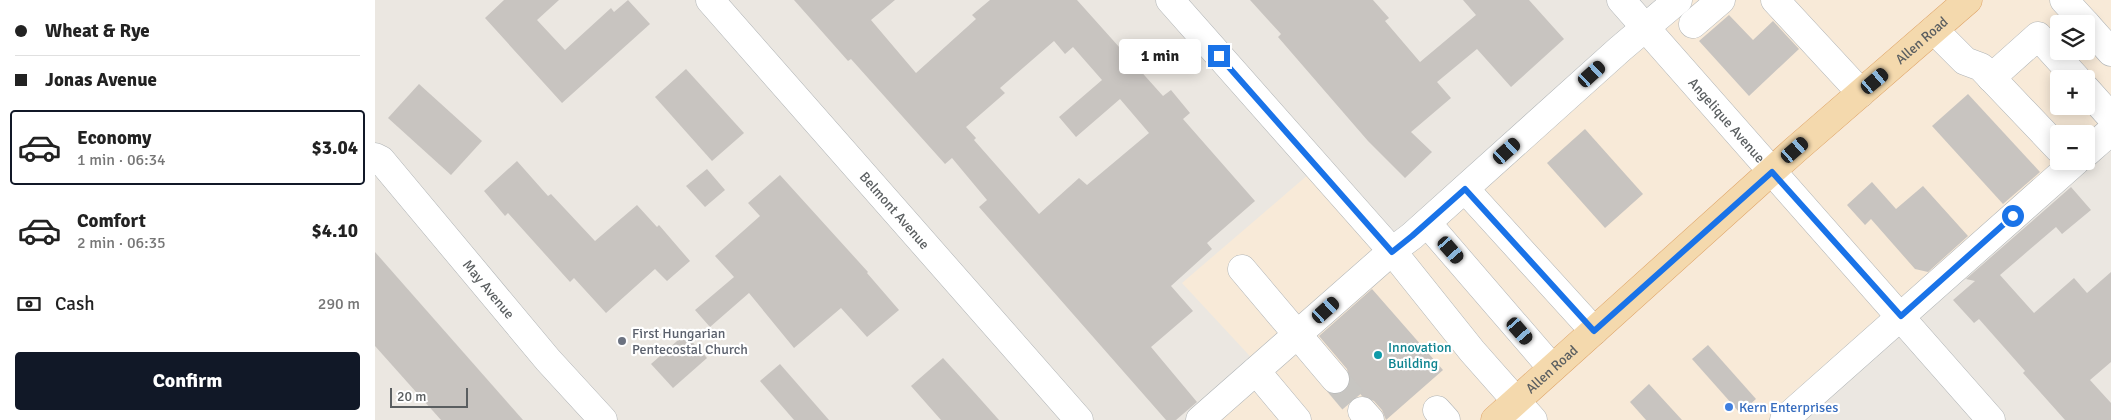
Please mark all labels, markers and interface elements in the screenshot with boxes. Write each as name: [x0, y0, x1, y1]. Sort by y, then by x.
street label: Allen Road: [1892, 13, 1952, 68]
map controls: [2050, 15, 2095, 170]
button: layers: [2050, 15, 2095, 60]
text: Wheat & Rye: [45, 19, 150, 43]
callout: 1 min: [1119, 38, 1201, 74]
route end: [1208, 45, 1230, 67]
text: 1 min: [1141, 46, 1179, 66]
car: [1575, 58, 1608, 90]
car: [1858, 66, 1891, 96]
text: Jonas Avenue: [45, 68, 157, 92]
button: +: [2050, 70, 2095, 115]
street label: Angelique Avenue: [1685, 74, 1768, 166]
icon: car: [17, 125, 62, 170]
button: −: [2050, 125, 2095, 170]
text: Economy: [77, 126, 151, 150]
car: [1778, 134, 1811, 166]
car: [1490, 135, 1523, 167]
text: $3.04: [312, 136, 358, 160]
text: 1 min · 06:34: [77, 150, 166, 170]
street label: Belmont Avenue: [856, 168, 933, 253]
route start: [2002, 205, 2024, 227]
icon: car: [17, 208, 62, 253]
text: Comfort: [77, 209, 146, 233]
text: $4.10: [312, 219, 358, 243]
text: 2 min · 06:35: [77, 233, 166, 253]
car: [1435, 234, 1466, 266]
street label: May Avenue: [459, 257, 518, 322]
icon: cash: [15, 290, 43, 318]
text: Cash: [55, 292, 95, 316]
text: 290 m: [318, 294, 360, 314]
car: [1309, 294, 1342, 326]
car: [1504, 315, 1535, 347]
place label: First Hungarian Pentecostal Church: [632, 325, 748, 358]
marker: First Hungarian Pentecostal Church: [616, 335, 628, 347]
place label: Innovation Building: [1388, 339, 1452, 372]
street label: Allen Road: [1522, 342, 1581, 397]
marker: Innovation Building: [1372, 349, 1384, 361]
button: Confirm: [15, 352, 360, 410]
scale bar: [390, 385, 467, 408]
text: 20 m: [397, 388, 426, 405]
place label: Kern Enterprises: [1739, 399, 1838, 416]
marker: Kern Enterprises: [1723, 401, 1735, 413]

